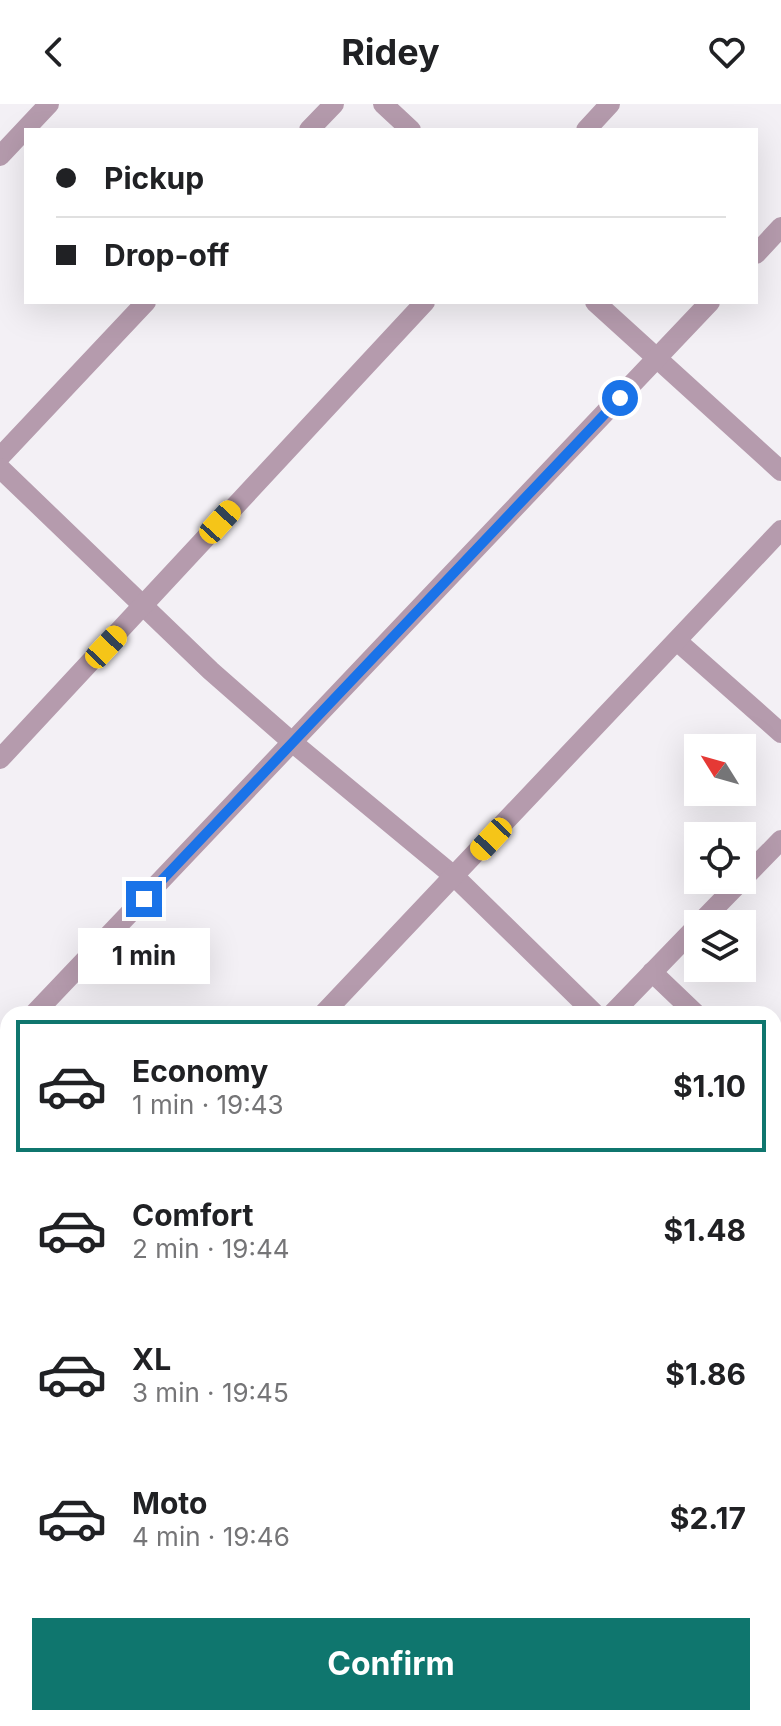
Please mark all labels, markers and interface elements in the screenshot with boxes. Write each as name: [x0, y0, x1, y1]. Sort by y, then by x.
icon: back: [32, 30, 76, 74]
text: Ridey: [341, 30, 440, 74]
icon: heart: [705, 30, 749, 74]
text: Pickup: [104, 160, 204, 196]
text: Drop-off: [104, 237, 230, 273]
route start: [602, 380, 638, 416]
car: [195, 496, 245, 548]
car: [81, 621, 131, 673]
north arrow: [684, 734, 756, 806]
map controls: [684, 734, 756, 982]
car: [466, 813, 516, 865]
button: locate: [684, 822, 756, 894]
route end: [126, 881, 162, 917]
button: layers: [684, 910, 756, 982]
callout: 1 min: [78, 927, 210, 983]
text: 1 min: [112, 940, 176, 971]
icon: car: [36, 1050, 108, 1122]
text: Economy: [132, 1053, 268, 1089]
text: $1.10: [673, 1068, 746, 1104]
text: 1 min · 19:43: [132, 1089, 283, 1120]
icon: car: [36, 1194, 108, 1266]
text: Comfort: [132, 1197, 253, 1233]
text: $1.48: [664, 1212, 746, 1248]
text: 2 min · 19:44: [132, 1233, 290, 1264]
icon: car: [36, 1338, 108, 1410]
text: XL: [132, 1341, 171, 1377]
text: $1.86: [665, 1356, 746, 1392]
text: 3 min · 19:45: [132, 1377, 289, 1408]
icon: car: [36, 1482, 108, 1554]
text: Moto: [132, 1485, 207, 1521]
text: $2.17: [670, 1500, 746, 1536]
text: 4 min · 19:46: [132, 1521, 290, 1552]
button: Confirm: [32, 1618, 750, 1710]

